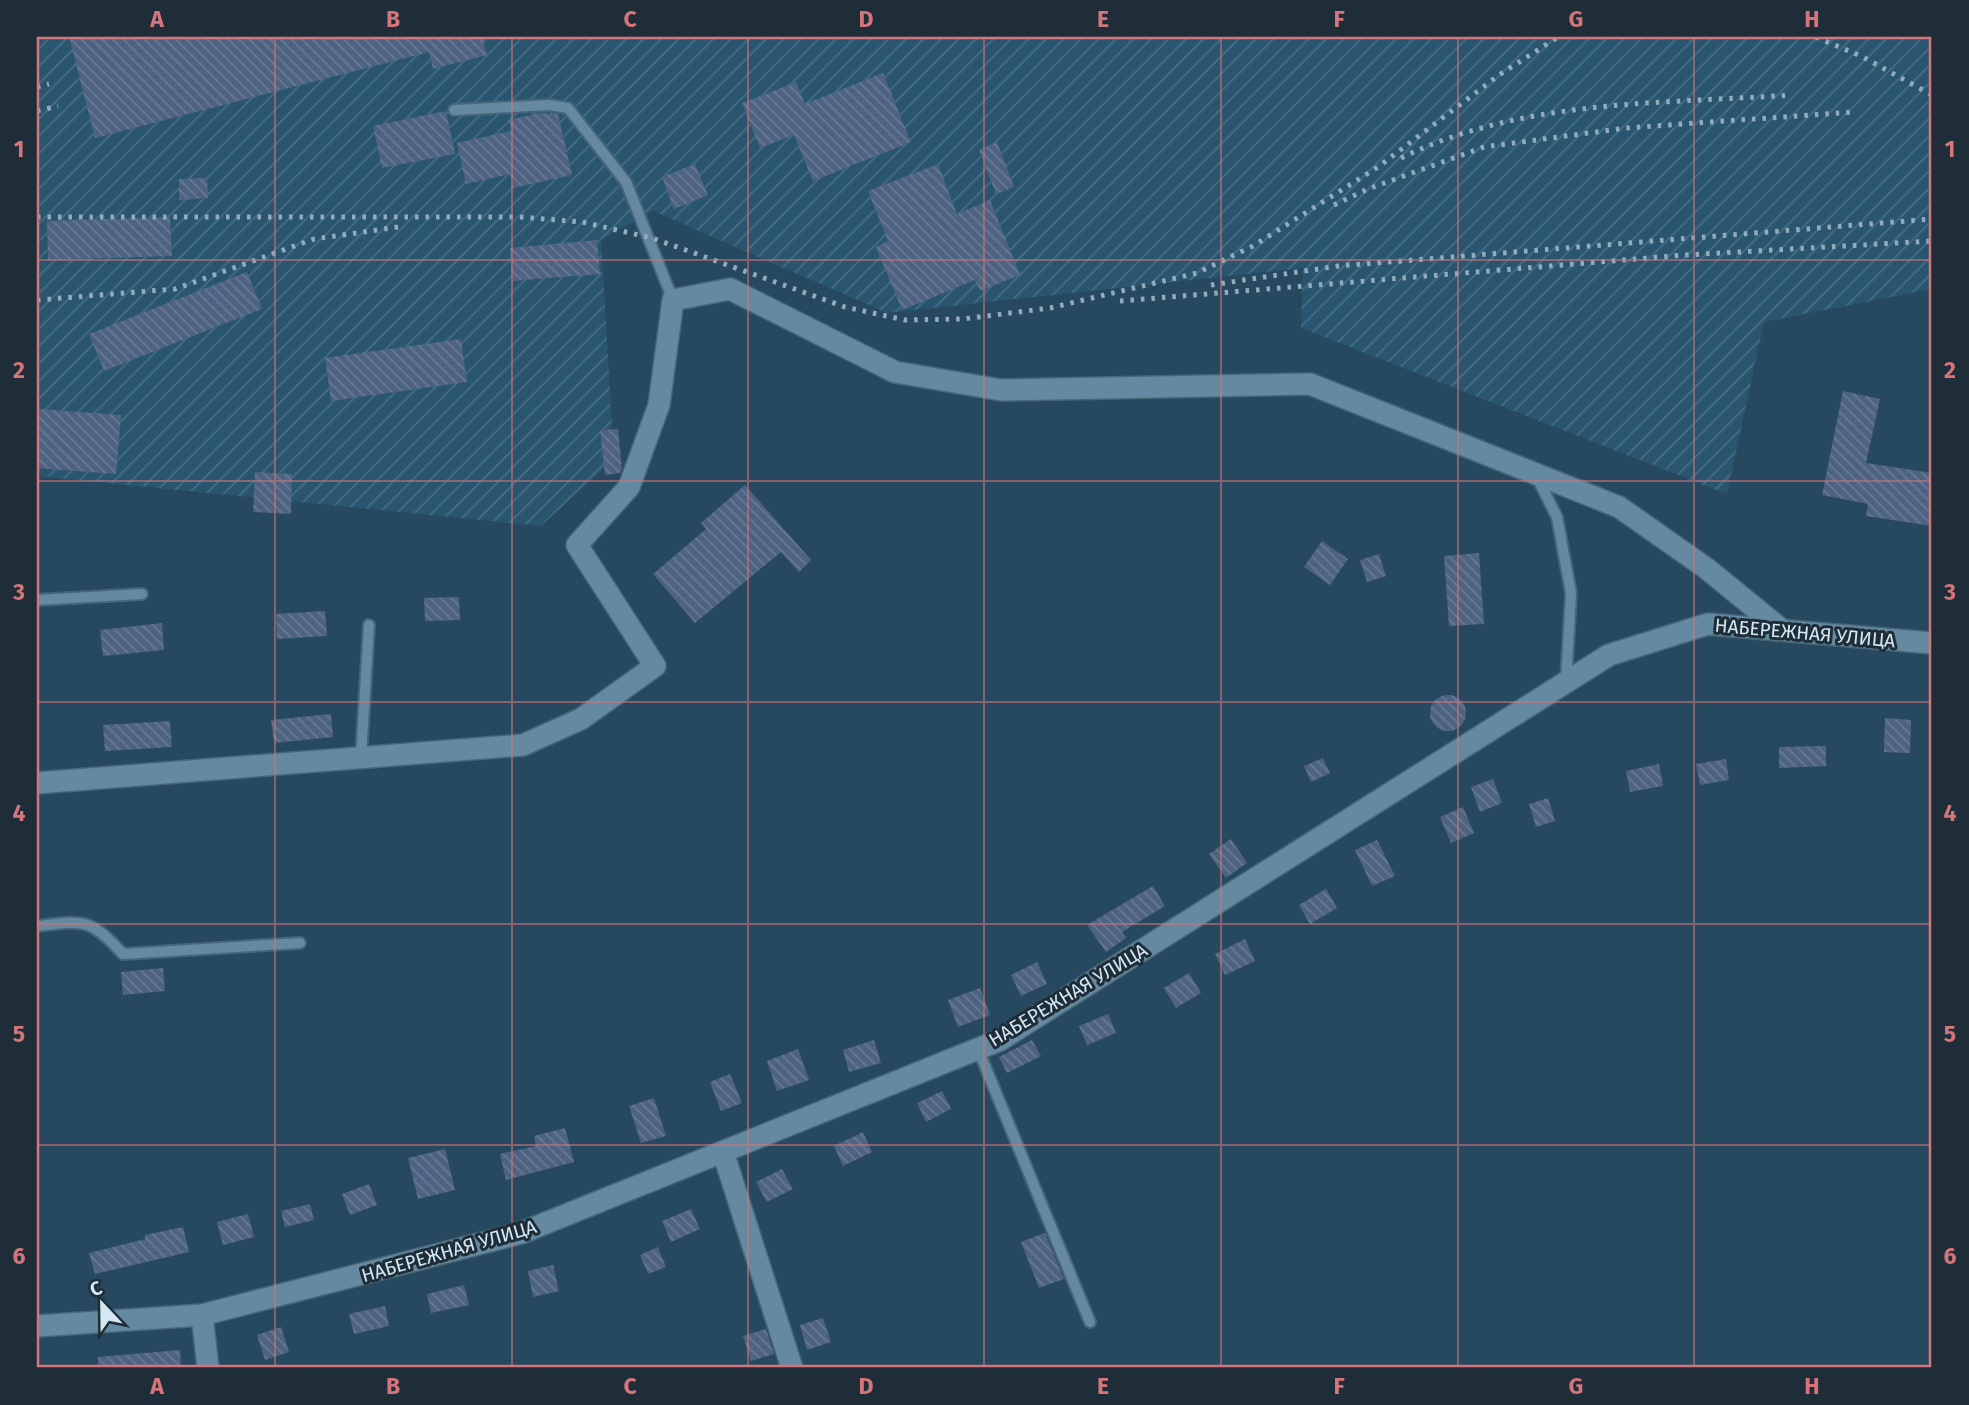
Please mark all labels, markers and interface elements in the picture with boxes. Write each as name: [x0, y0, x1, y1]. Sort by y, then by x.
text: A: [149, 5, 164, 33]
text: B: [386, 5, 400, 33]
text: C: [623, 5, 637, 33]
text: D: [859, 5, 874, 33]
text: E: [1097, 5, 1109, 33]
text: F: [1333, 5, 1345, 33]
text: G: [1569, 5, 1583, 33]
text: H: [1804, 5, 1820, 33]
text: 1: [14, 135, 24, 163]
text: 1: [1945, 135, 1955, 163]
text: 2: [13, 356, 25, 384]
text: 2: [1944, 356, 1956, 384]
text: 3: [12, 578, 25, 606]
text: 3: [1943, 578, 1956, 606]
street label: НАБЕРЕЖНАЯ УЛИЦА: [1714, 614, 1896, 652]
text: 4: [13, 799, 26, 827]
text: 4: [1944, 799, 1957, 827]
street label: НАБЕРЕЖНАЯ УЛИЦА: [985, 938, 1152, 1051]
text: 5: [13, 1020, 25, 1048]
text: 5: [1944, 1020, 1956, 1048]
street label: НАБЕРЕЖНАЯ УЛИЦА: [359, 1215, 539, 1287]
text: 6: [13, 1242, 26, 1270]
text: 6: [1944, 1242, 1957, 1270]
north arrow: [66, 1268, 136, 1338]
text: С: [86, 1276, 105, 1301]
text: A: [149, 1372, 164, 1400]
text: B: [386, 1372, 400, 1400]
text: C: [623, 1372, 637, 1400]
text: D: [859, 1372, 874, 1400]
text: E: [1097, 1372, 1109, 1400]
text: F: [1333, 1372, 1345, 1400]
text: G: [1569, 1372, 1583, 1400]
text: H: [1804, 1372, 1820, 1400]

